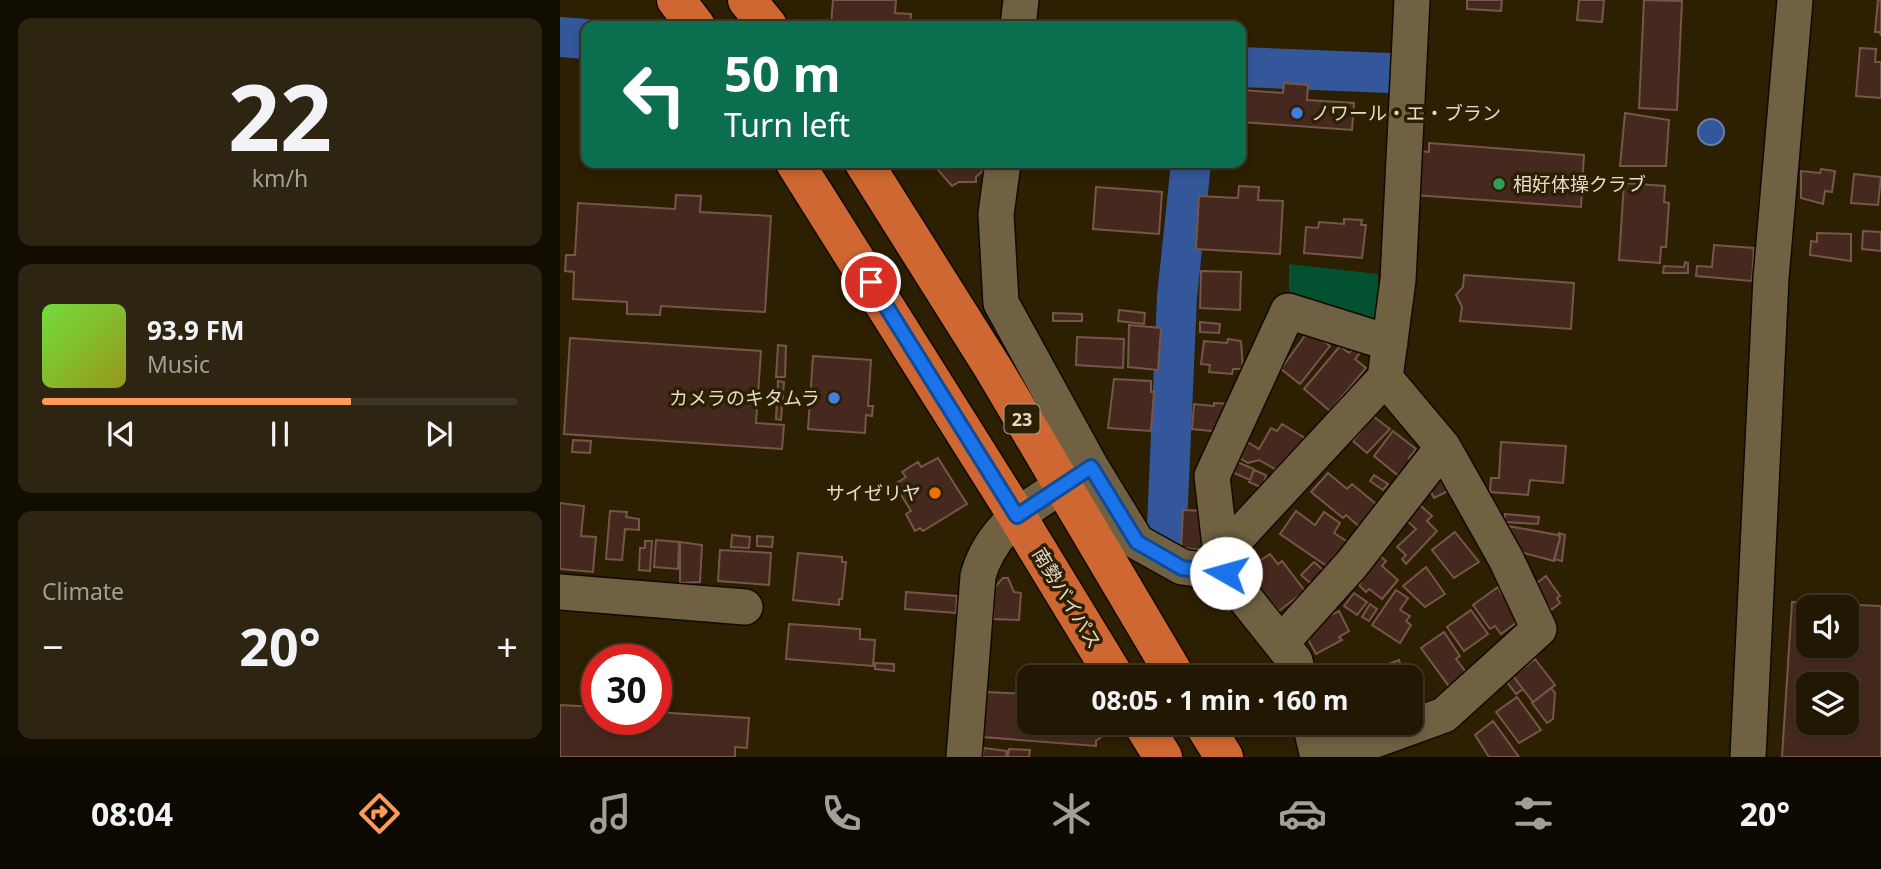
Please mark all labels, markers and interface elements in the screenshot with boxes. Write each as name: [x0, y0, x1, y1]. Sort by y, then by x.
text: 50 m: [724, 40, 841, 106]
icon: left: [609, 49, 700, 140]
text: 22: [228, 54, 332, 178]
place label: ノワール・エ・ブラン: [1311, 100, 1501, 126]
text: Turn left: [724, 103, 850, 146]
marker: ノワール・エ・ブラン: [1289, 105, 1305, 121]
text: km/h: [252, 162, 308, 194]
place label: 相好体操クラブ: [1513, 171, 1646, 197]
marker: 相好体操クラブ: [1491, 176, 1507, 192]
pin: [841, 252, 901, 312]
icon: arrive: [852, 263, 890, 301]
text: 93.9 FM: [147, 312, 244, 348]
text: Music: [147, 348, 210, 380]
place label: カメラのキタムラ: [669, 385, 820, 411]
marker: カメラのキタムラ: [826, 390, 842, 406]
road number: 23: [1004, 404, 1040, 433]
icon: previous: [102, 415, 140, 453]
icon: pause: [261, 415, 299, 453]
icon: next: [420, 415, 458, 453]
place label: サイゼリヤ: [826, 480, 921, 506]
marker: サイゼリヤ: [927, 485, 943, 501]
position arrow: [1189, 536, 1263, 610]
street label: 南勢バイパス: [1027, 543, 1107, 653]
text: Climate: [42, 575, 124, 607]
map controls: [1796, 595, 1859, 735]
button: sound: [1796, 595, 1859, 658]
text: 20°: [239, 610, 321, 681]
text: −: [42, 620, 64, 672]
text: +: [496, 620, 518, 672]
speed limit sign: 30: [581, 644, 672, 735]
button: layers: [1796, 672, 1859, 735]
text: 08:05 · 1 min · 160 m: [1092, 682, 1348, 718]
icon: directions: [355, 789, 404, 838]
icon: music: [586, 789, 635, 838]
icon: phone: [817, 789, 866, 838]
icon: climate: [1047, 789, 1096, 838]
icon: car: [1278, 789, 1327, 838]
icon: filters: [1509, 789, 1558, 838]
text: 08:04: [91, 792, 173, 835]
text: 20°: [1740, 792, 1790, 835]

